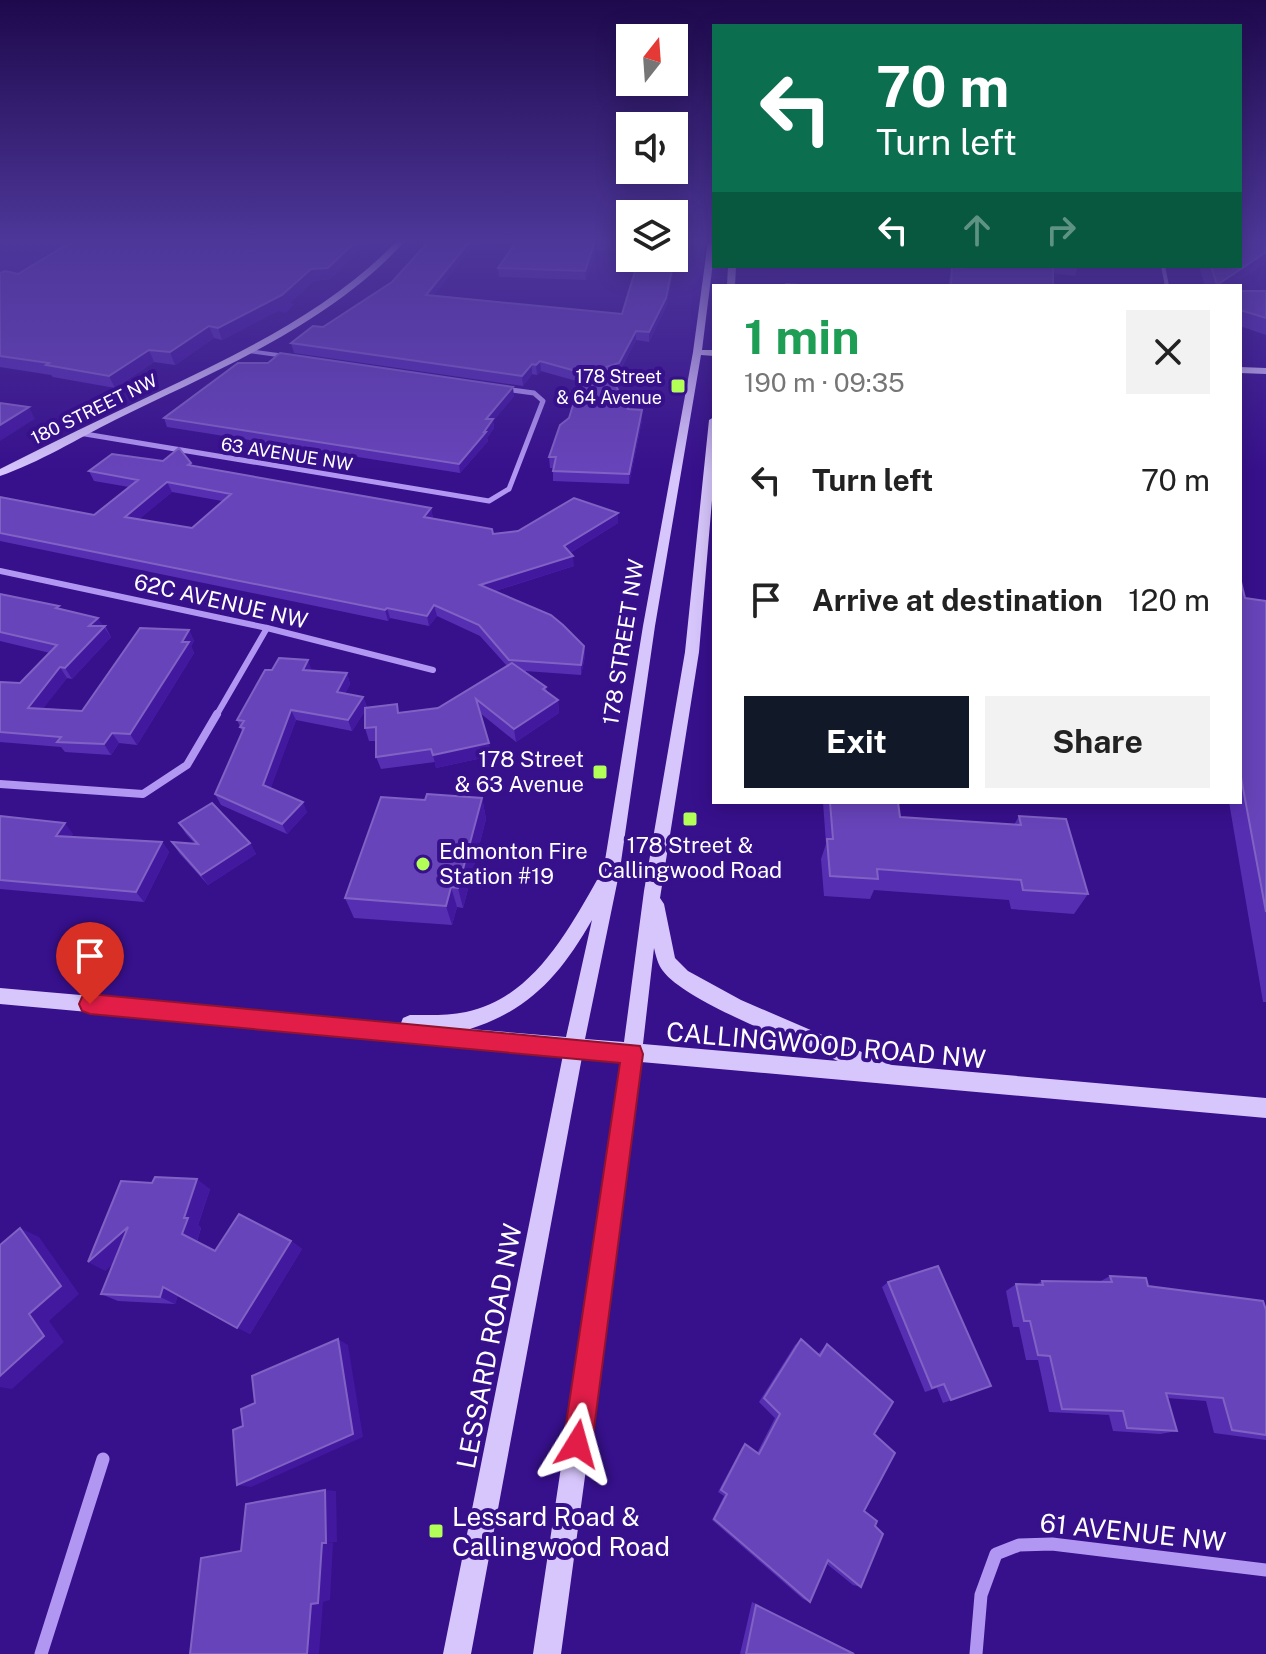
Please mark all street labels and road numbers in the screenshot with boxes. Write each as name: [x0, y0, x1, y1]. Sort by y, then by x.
street label: 180 STREET NW: [28, 369, 160, 449]
street label: 63 AVENUE NW: [220, 433, 354, 475]
street label: 178 STREET NW: [597, 557, 649, 727]
street label: 62C AVENUE NW: [132, 568, 310, 634]
street label: CALLINGWOOD ROAD NW: [665, 1016, 987, 1074]
street label: LESSARD ROAD NW: [450, 1221, 528, 1471]
street label: 61 AVENUE NW: [1038, 1507, 1228, 1557]

